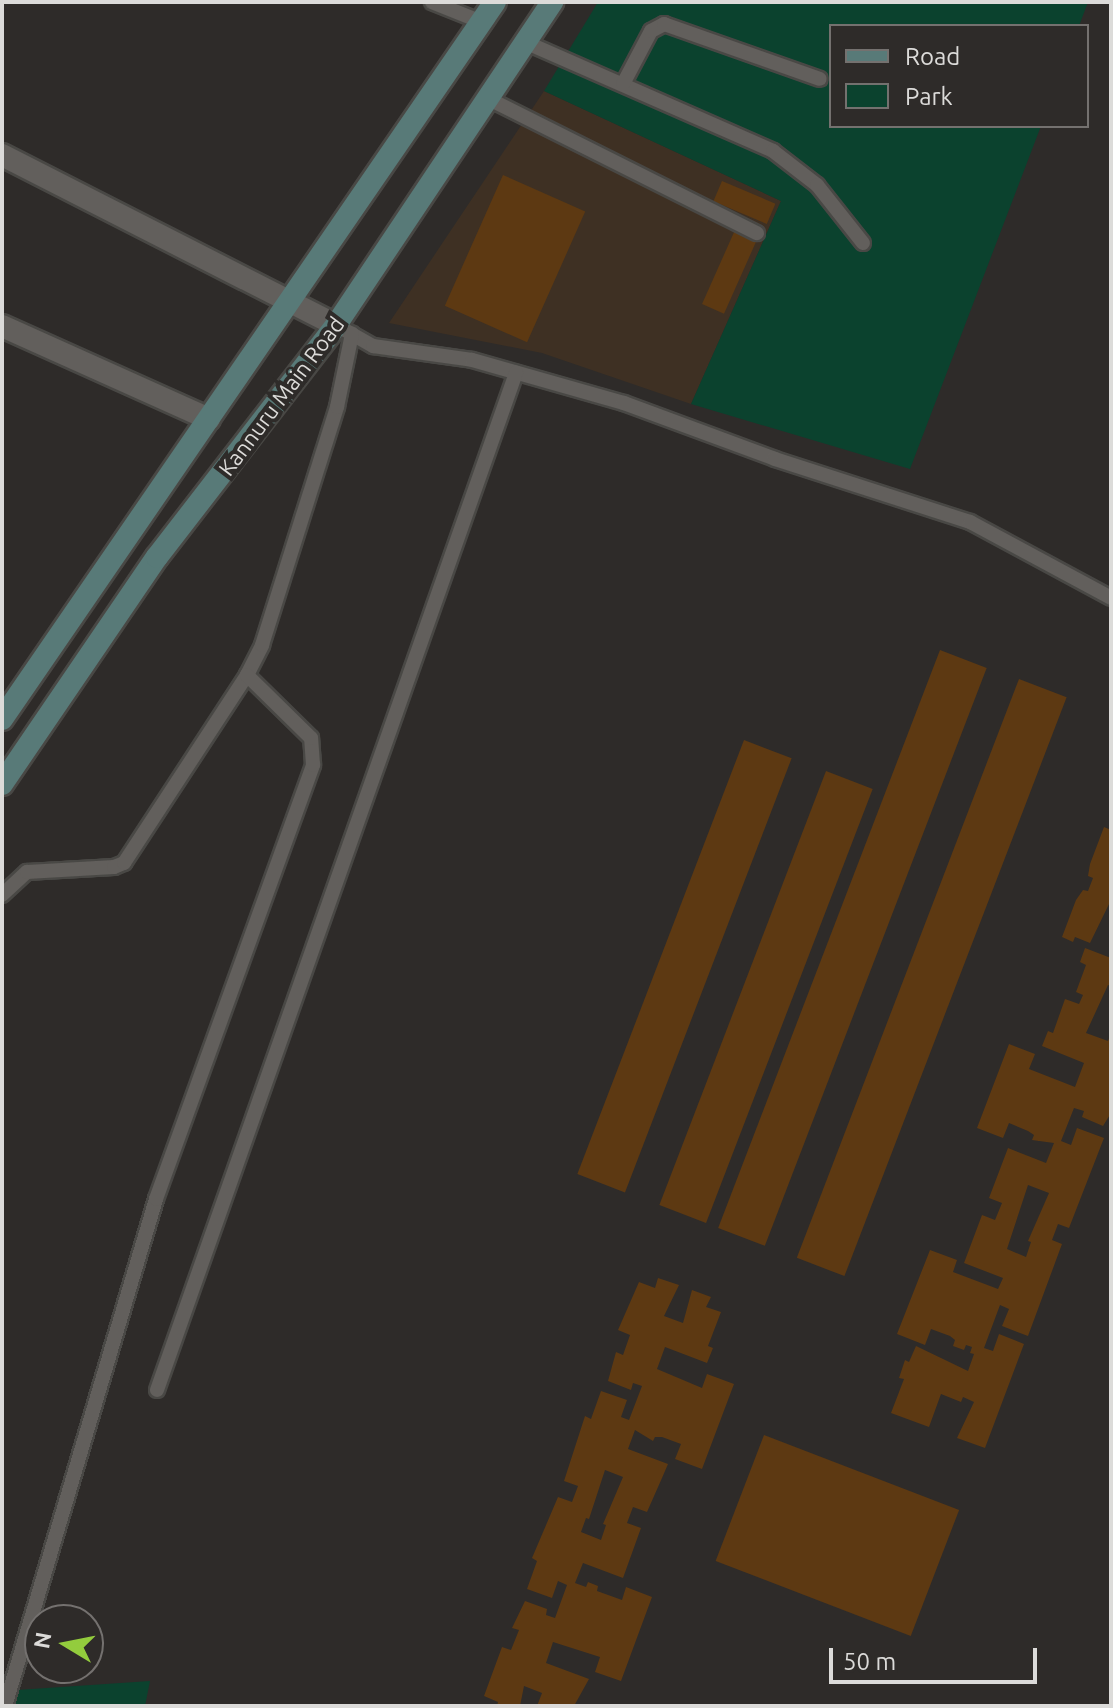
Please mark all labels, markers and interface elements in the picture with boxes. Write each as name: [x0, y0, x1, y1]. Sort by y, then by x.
legend: [829, 24, 1089, 128]
text: Road: [905, 43, 960, 70]
text: Park: [905, 83, 953, 110]
street label: Kannuru Main Road: [213, 311, 349, 481]
north arrow: [24, 1604, 104, 1684]
text: N: [28, 1630, 56, 1650]
scale bar: [833, 1632, 1041, 1682]
text: 50 m: [843, 1648, 896, 1675]

